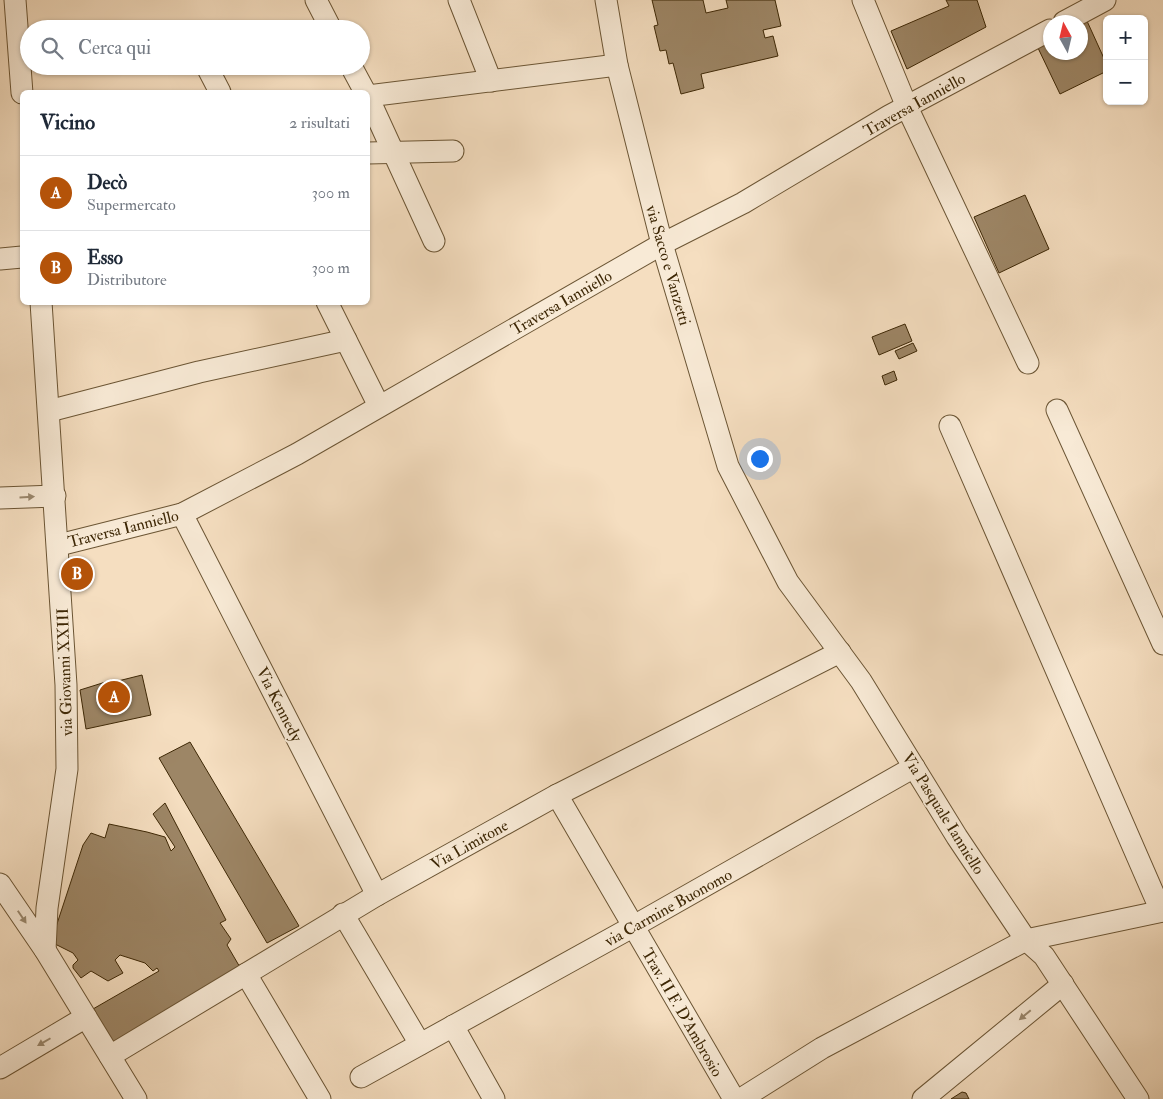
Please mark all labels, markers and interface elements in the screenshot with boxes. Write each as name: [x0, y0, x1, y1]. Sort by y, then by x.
north arrow: [1043, 15, 1088, 60]
map controls: [1103, 15, 1148, 105]
button: +: [1103, 15, 1148, 60]
search box: [20, 20, 370, 75]
icon: search: [38, 34, 66, 62]
text: Cerca qui: [78, 36, 151, 60]
button: −: [1103, 60, 1148, 105]
street label: Traversa Ianniello: [860, 68, 969, 141]
text: Vicino: [40, 109, 95, 136]
text: 2 risultati: [289, 113, 350, 133]
text: Decò: [87, 171, 127, 195]
text: A: [51, 183, 61, 203]
text: 300 m: [312, 183, 350, 203]
text: Supermercato: [87, 195, 176, 215]
street label: via Sacco e Vanzetti: [641, 202, 695, 328]
text: Esso: [87, 246, 123, 270]
text: B: [51, 258, 61, 278]
text: 300 m: [312, 258, 350, 278]
street label: Traversa Ianniello: [507, 266, 616, 340]
text: Distributore: [87, 270, 167, 290]
your location: [747, 446, 773, 472]
one-way arrow: [20, 492, 36, 500]
street label: Traversa Ianniello: [66, 505, 181, 552]
pin: B: [61, 555, 93, 593]
street label: via Giovanni XXIII: [53, 608, 77, 737]
street label: Via Kennedy: [252, 664, 307, 746]
pin: A: [98, 678, 130, 716]
street label: Via Pasquale Ianniello: [898, 749, 989, 878]
street label: Via Limitone: [427, 815, 512, 874]
street label: via Carmine Buonomo: [600, 864, 736, 952]
one-way arrow: [17, 910, 27, 924]
street label: Trav. II F. D'Ambrosio: [637, 945, 727, 1081]
one-way arrow: [1020, 1009, 1032, 1021]
one-way arrow: [36, 1038, 51, 1046]

